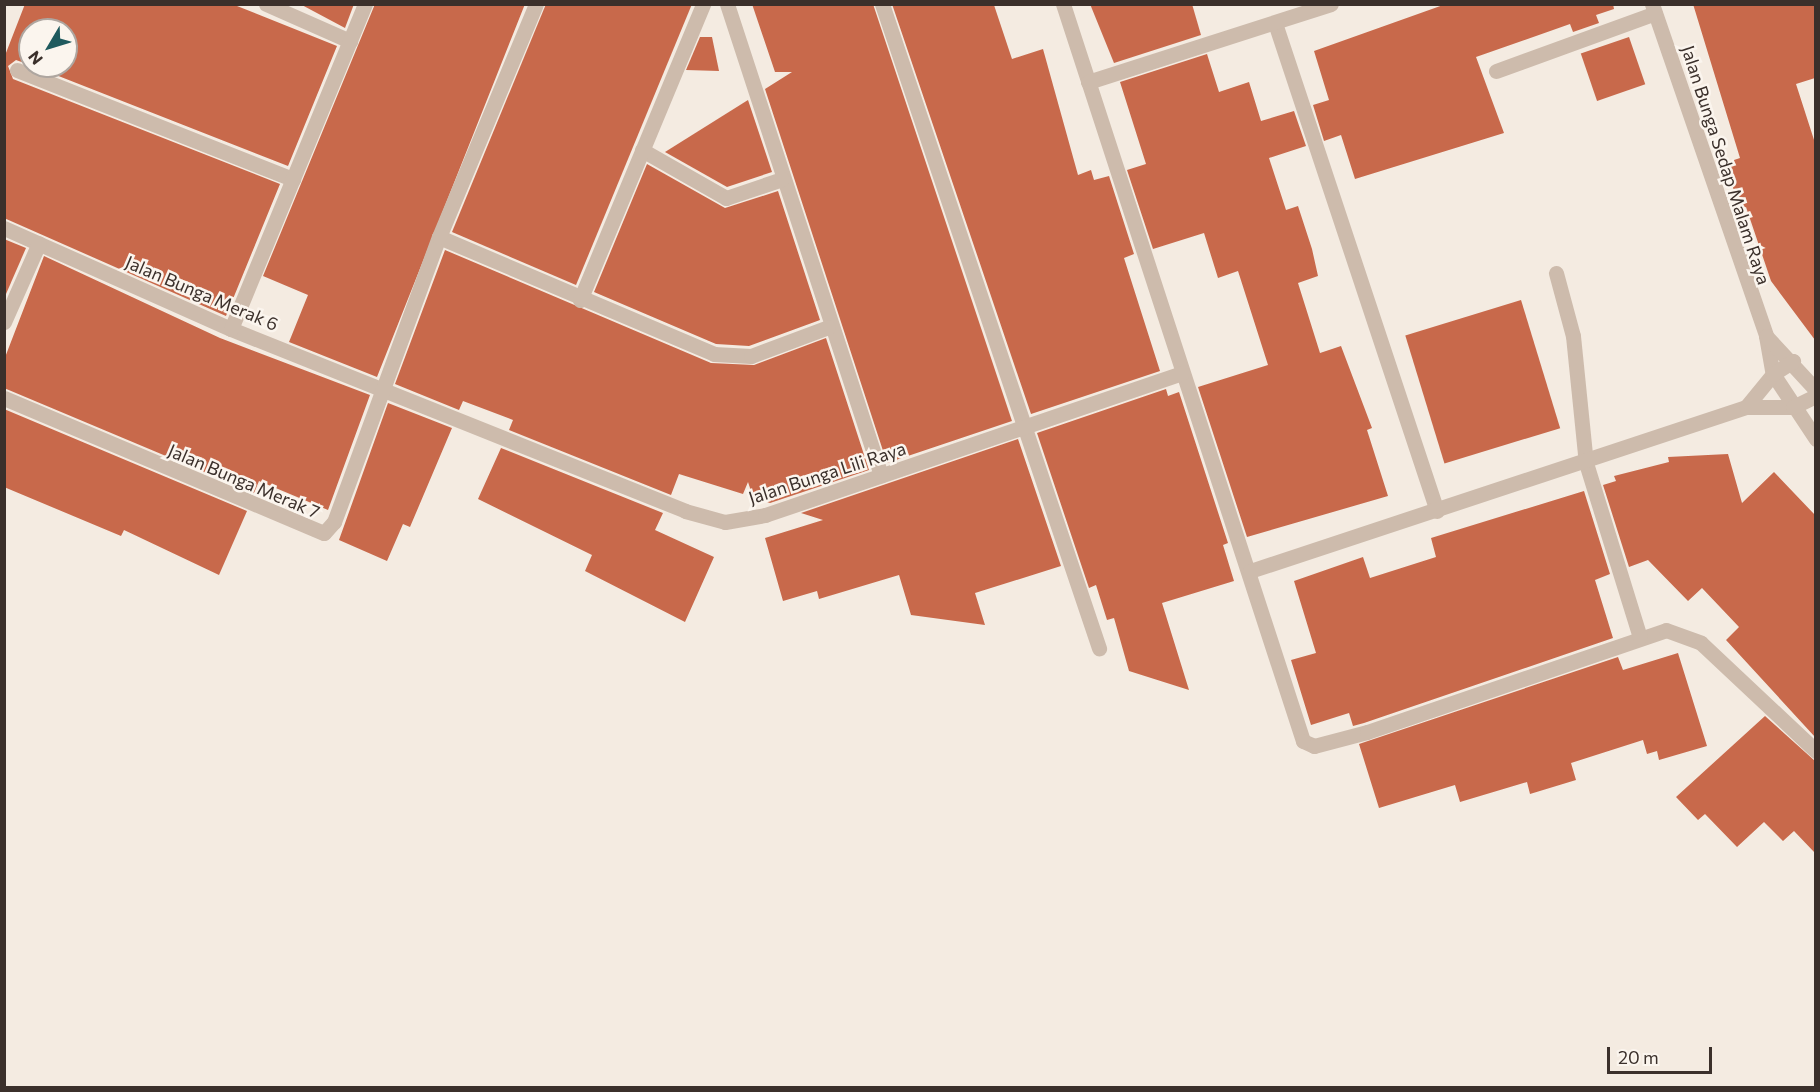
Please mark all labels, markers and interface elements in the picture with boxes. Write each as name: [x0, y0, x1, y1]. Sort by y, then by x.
north arrow: [18, 18, 78, 78]
street label: Jalan Bunga Sedap Malam Raya: [1677, 43, 1775, 287]
text: N: [24, 48, 46, 69]
street label: Jalan Bunga Merak 6: [122, 251, 282, 335]
street label: Jalan Bunga Lili Raya: [746, 437, 908, 509]
street label: Jalan Bunga Merak 7: [165, 439, 323, 523]
scale bar: [1610, 1035, 1715, 1073]
text: 20 m: [1618, 1046, 1659, 1068]

